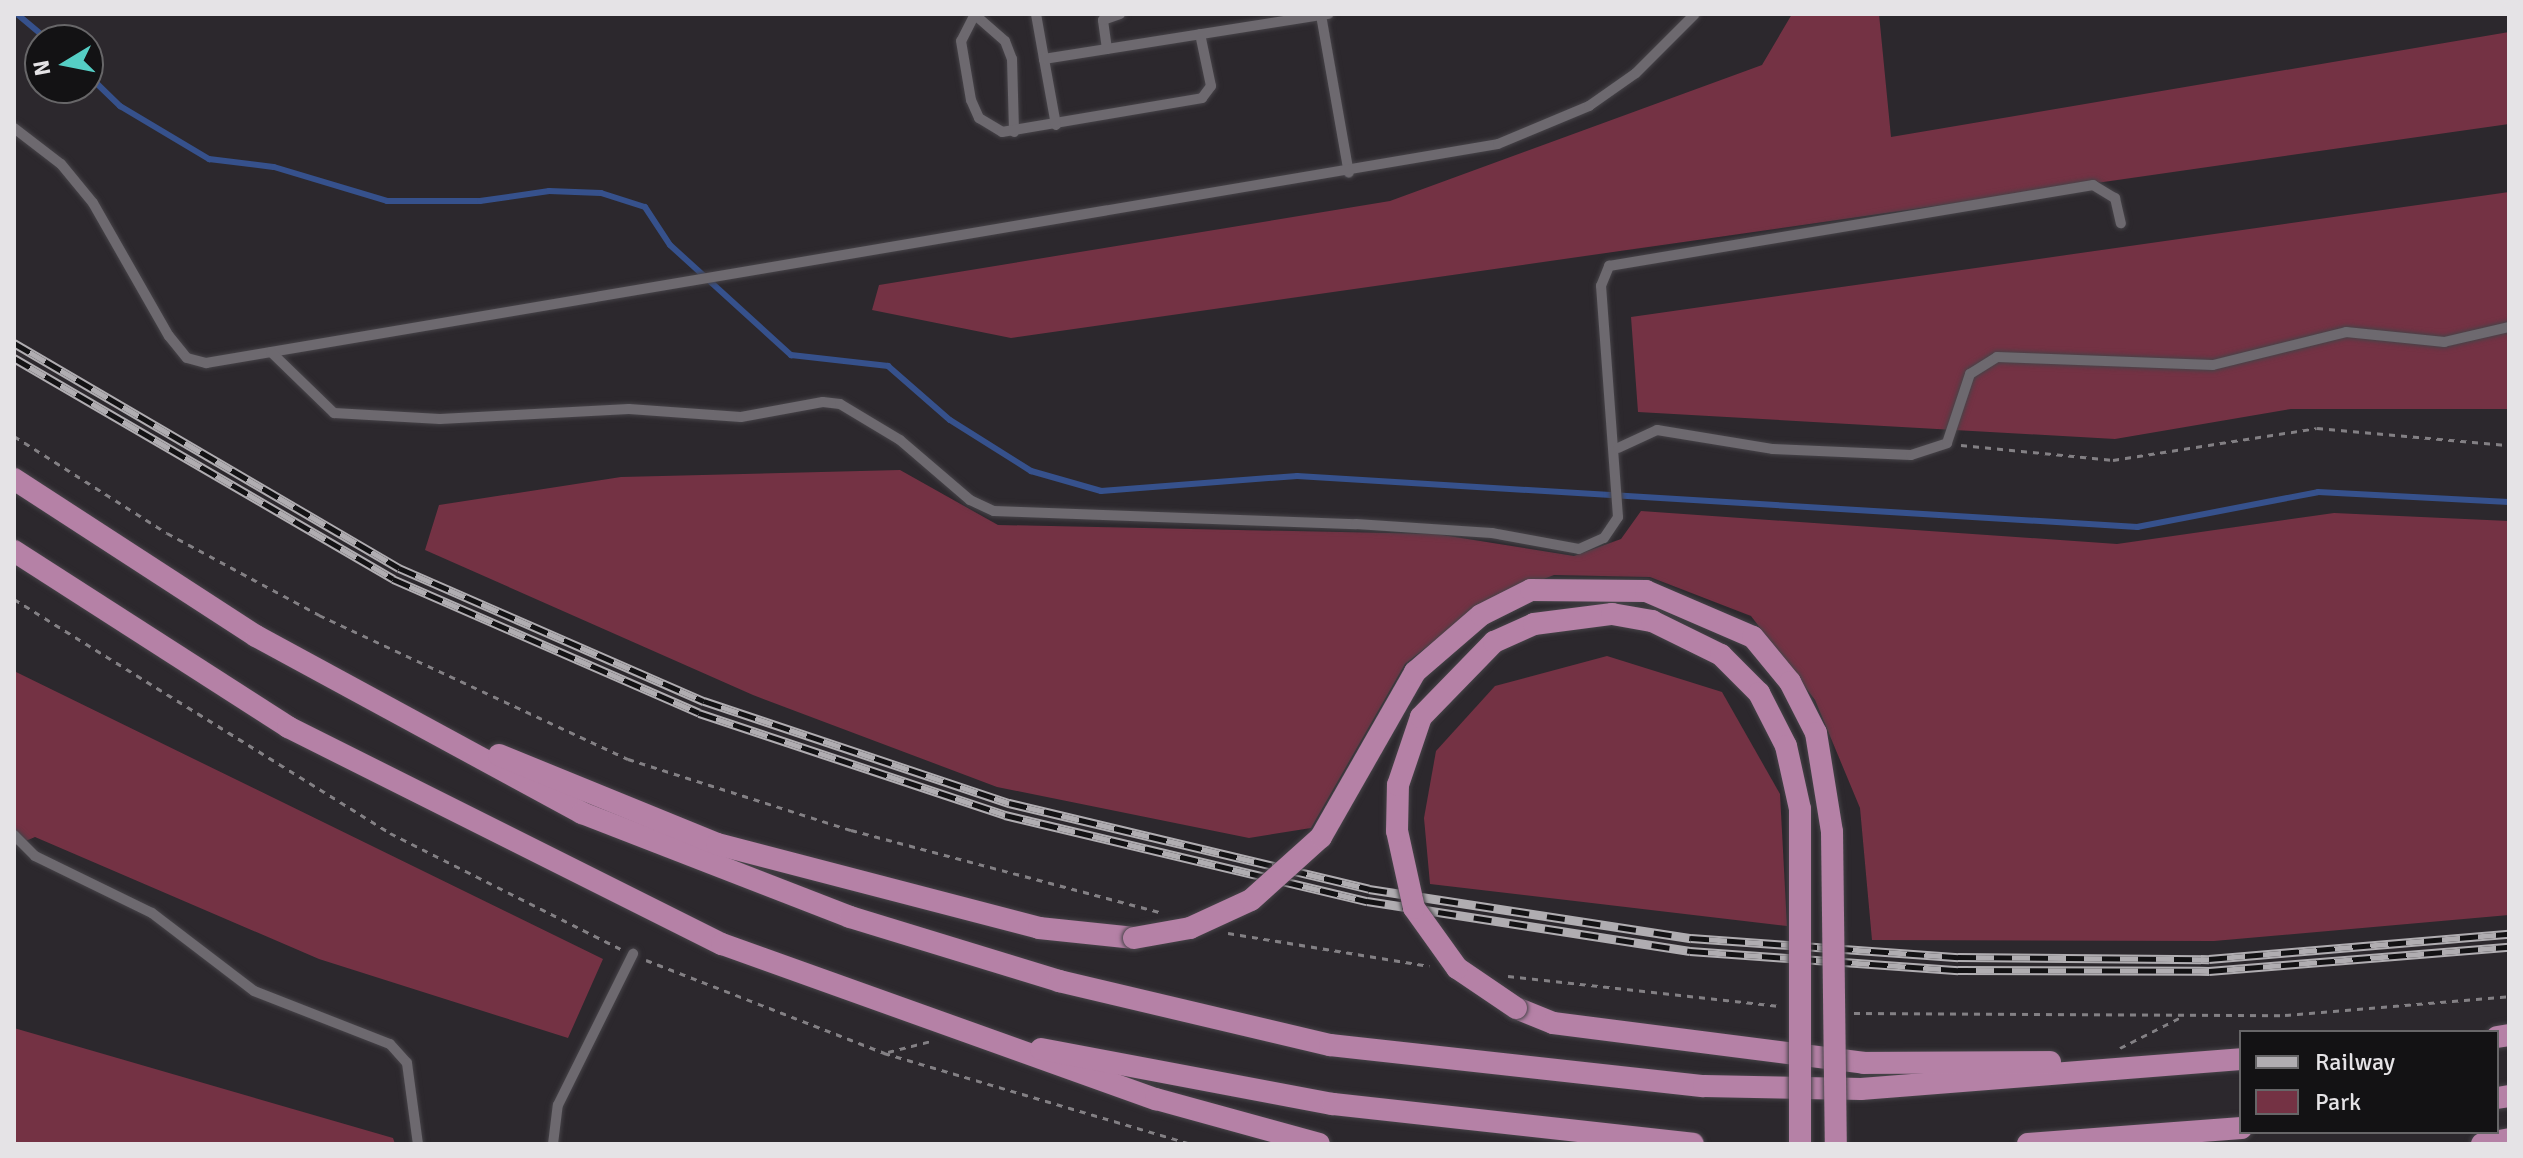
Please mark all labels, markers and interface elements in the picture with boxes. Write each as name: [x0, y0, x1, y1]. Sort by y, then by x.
north arrow: [24, 24, 104, 104]
text: N: [27, 58, 56, 78]
legend: [2239, 1030, 2499, 1134]
text: Railway: [2315, 1047, 2395, 1077]
text: Park: [2315, 1087, 2361, 1117]

